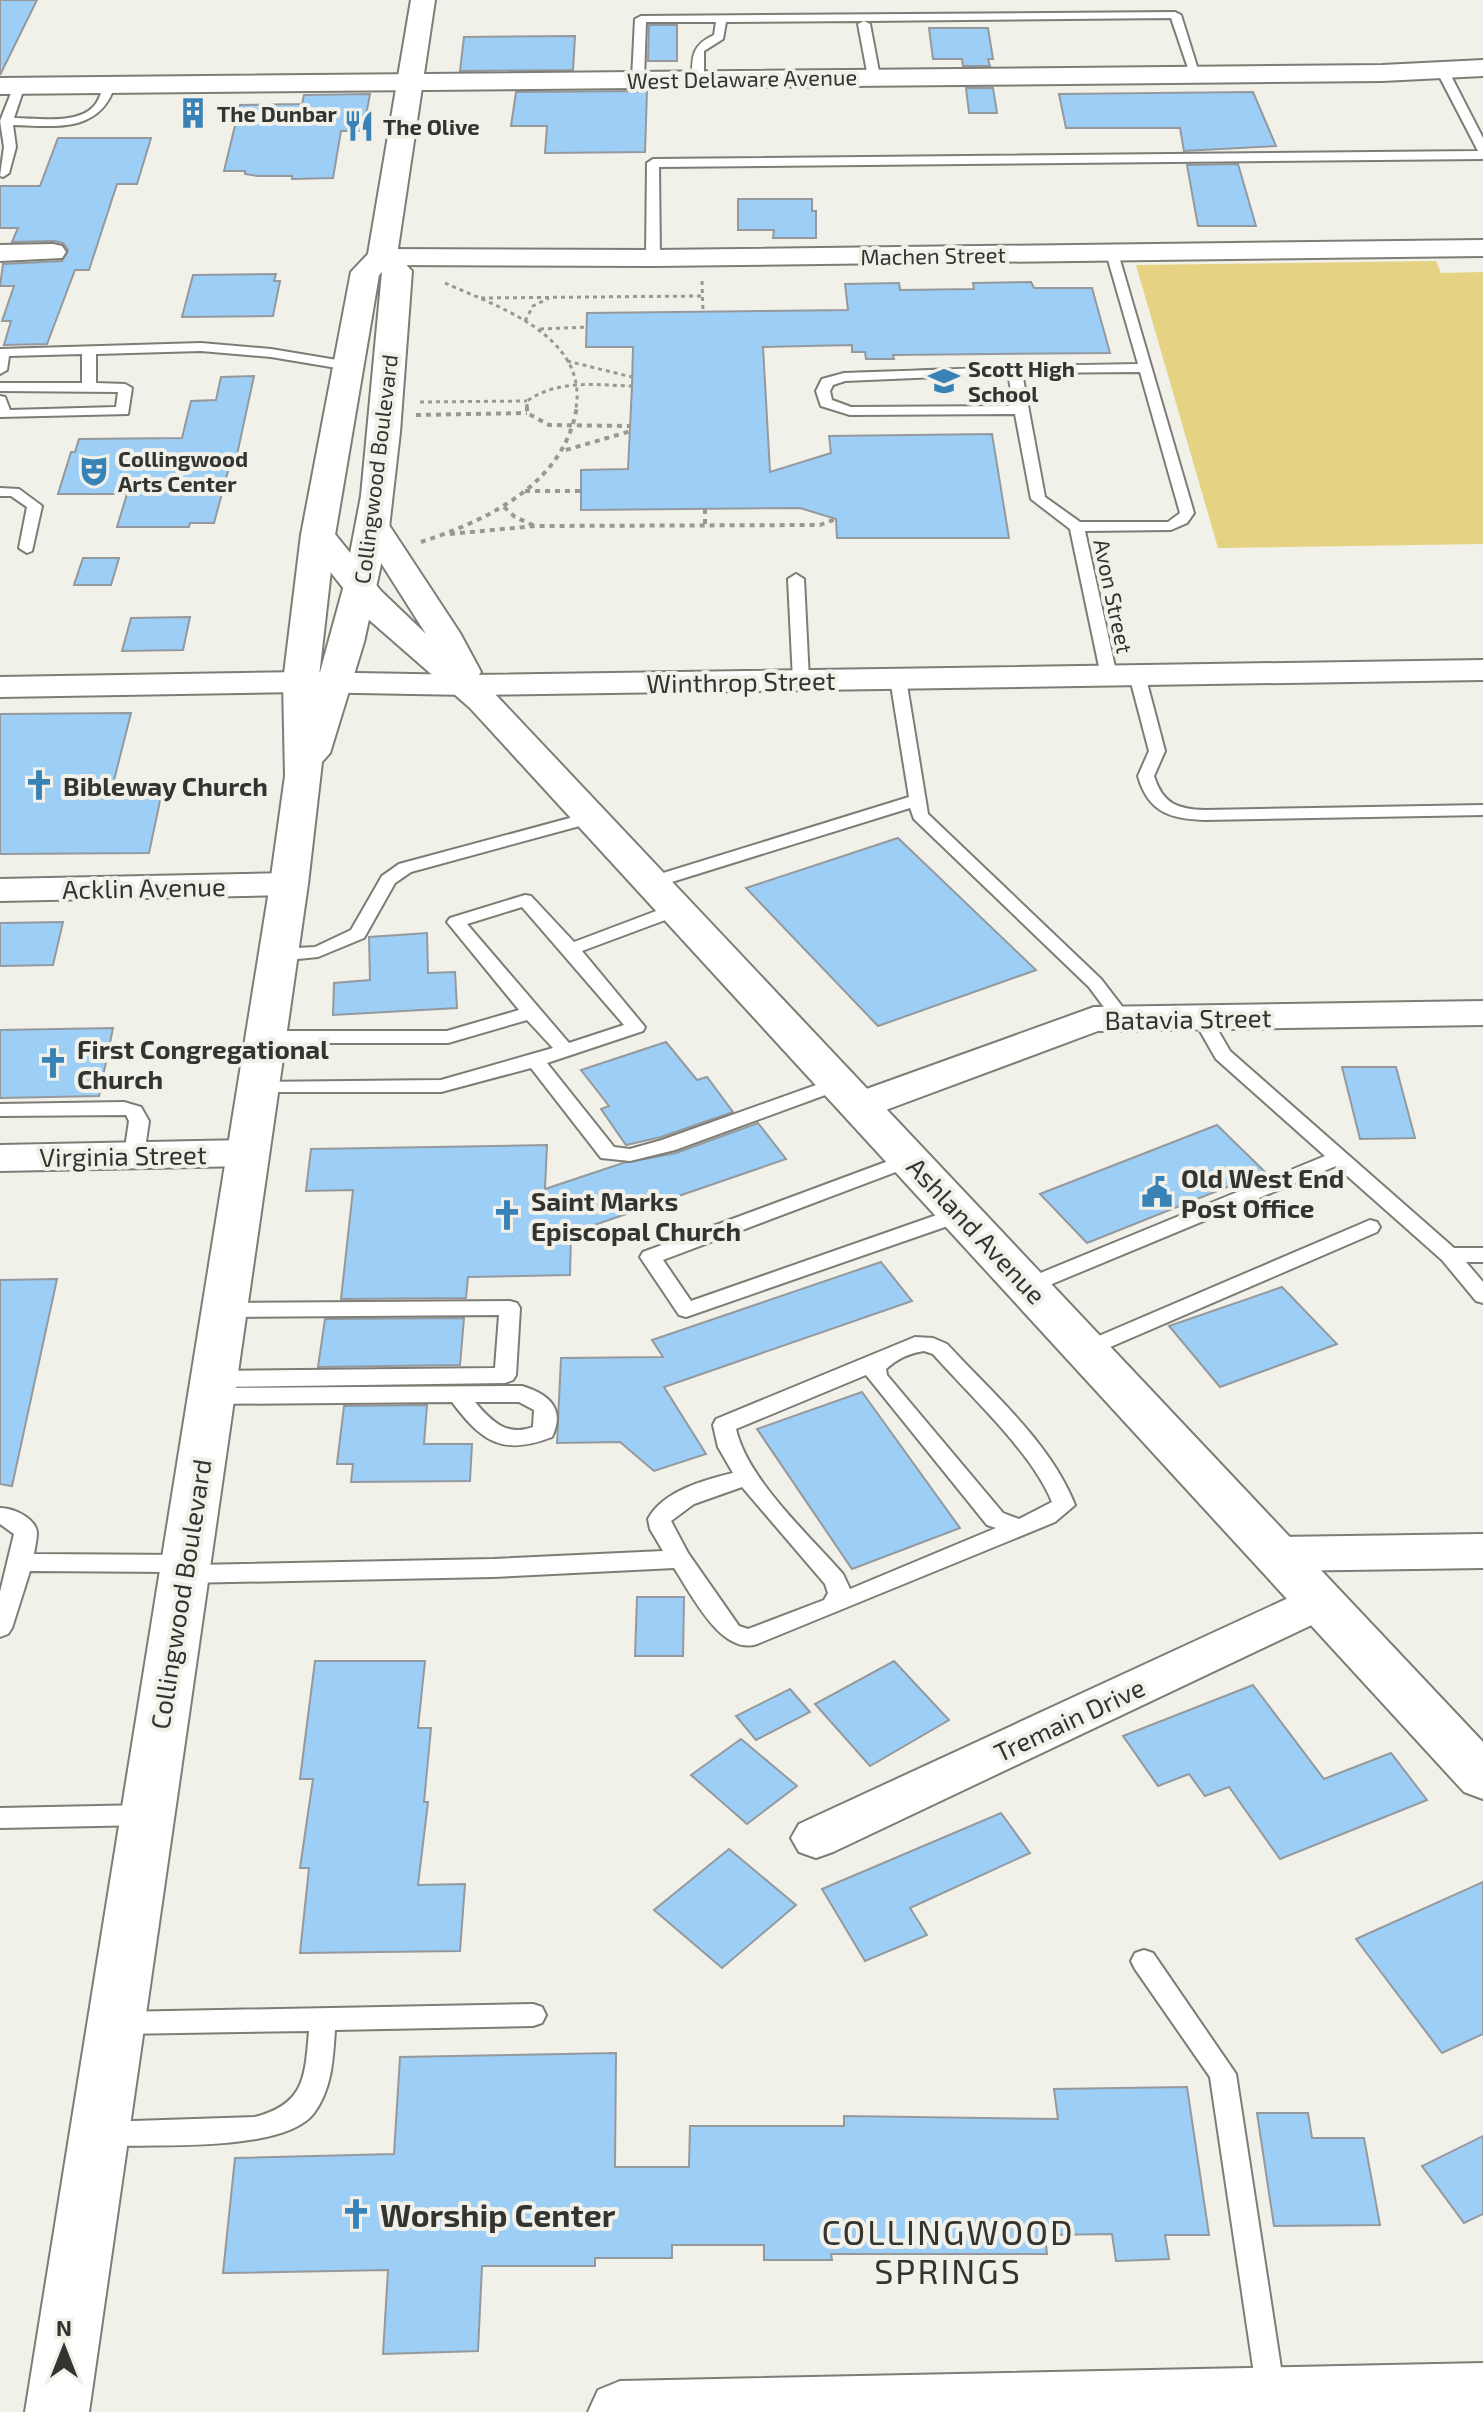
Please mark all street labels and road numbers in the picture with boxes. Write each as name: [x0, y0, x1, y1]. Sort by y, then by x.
street label: West Delaware Avenue: [627, 63, 857, 93]
street label: Machen Street: [860, 241, 1006, 269]
street label: Collingwood Boulevard: [348, 353, 402, 585]
street label: Avon Street: [1089, 537, 1139, 655]
street label: Winthrop Street: [646, 664, 836, 698]
street label: Acklin Avenue: [62, 870, 226, 904]
street label: Batavia Street: [1104, 1001, 1272, 1035]
street label: Virginia Street: [39, 1138, 207, 1172]
street label: Ashland Avenue: [901, 1150, 1053, 1310]
street label: Collingwood Boulevard: [143, 1457, 217, 1731]
street label: Tremain Drive: [989, 1671, 1149, 1767]

